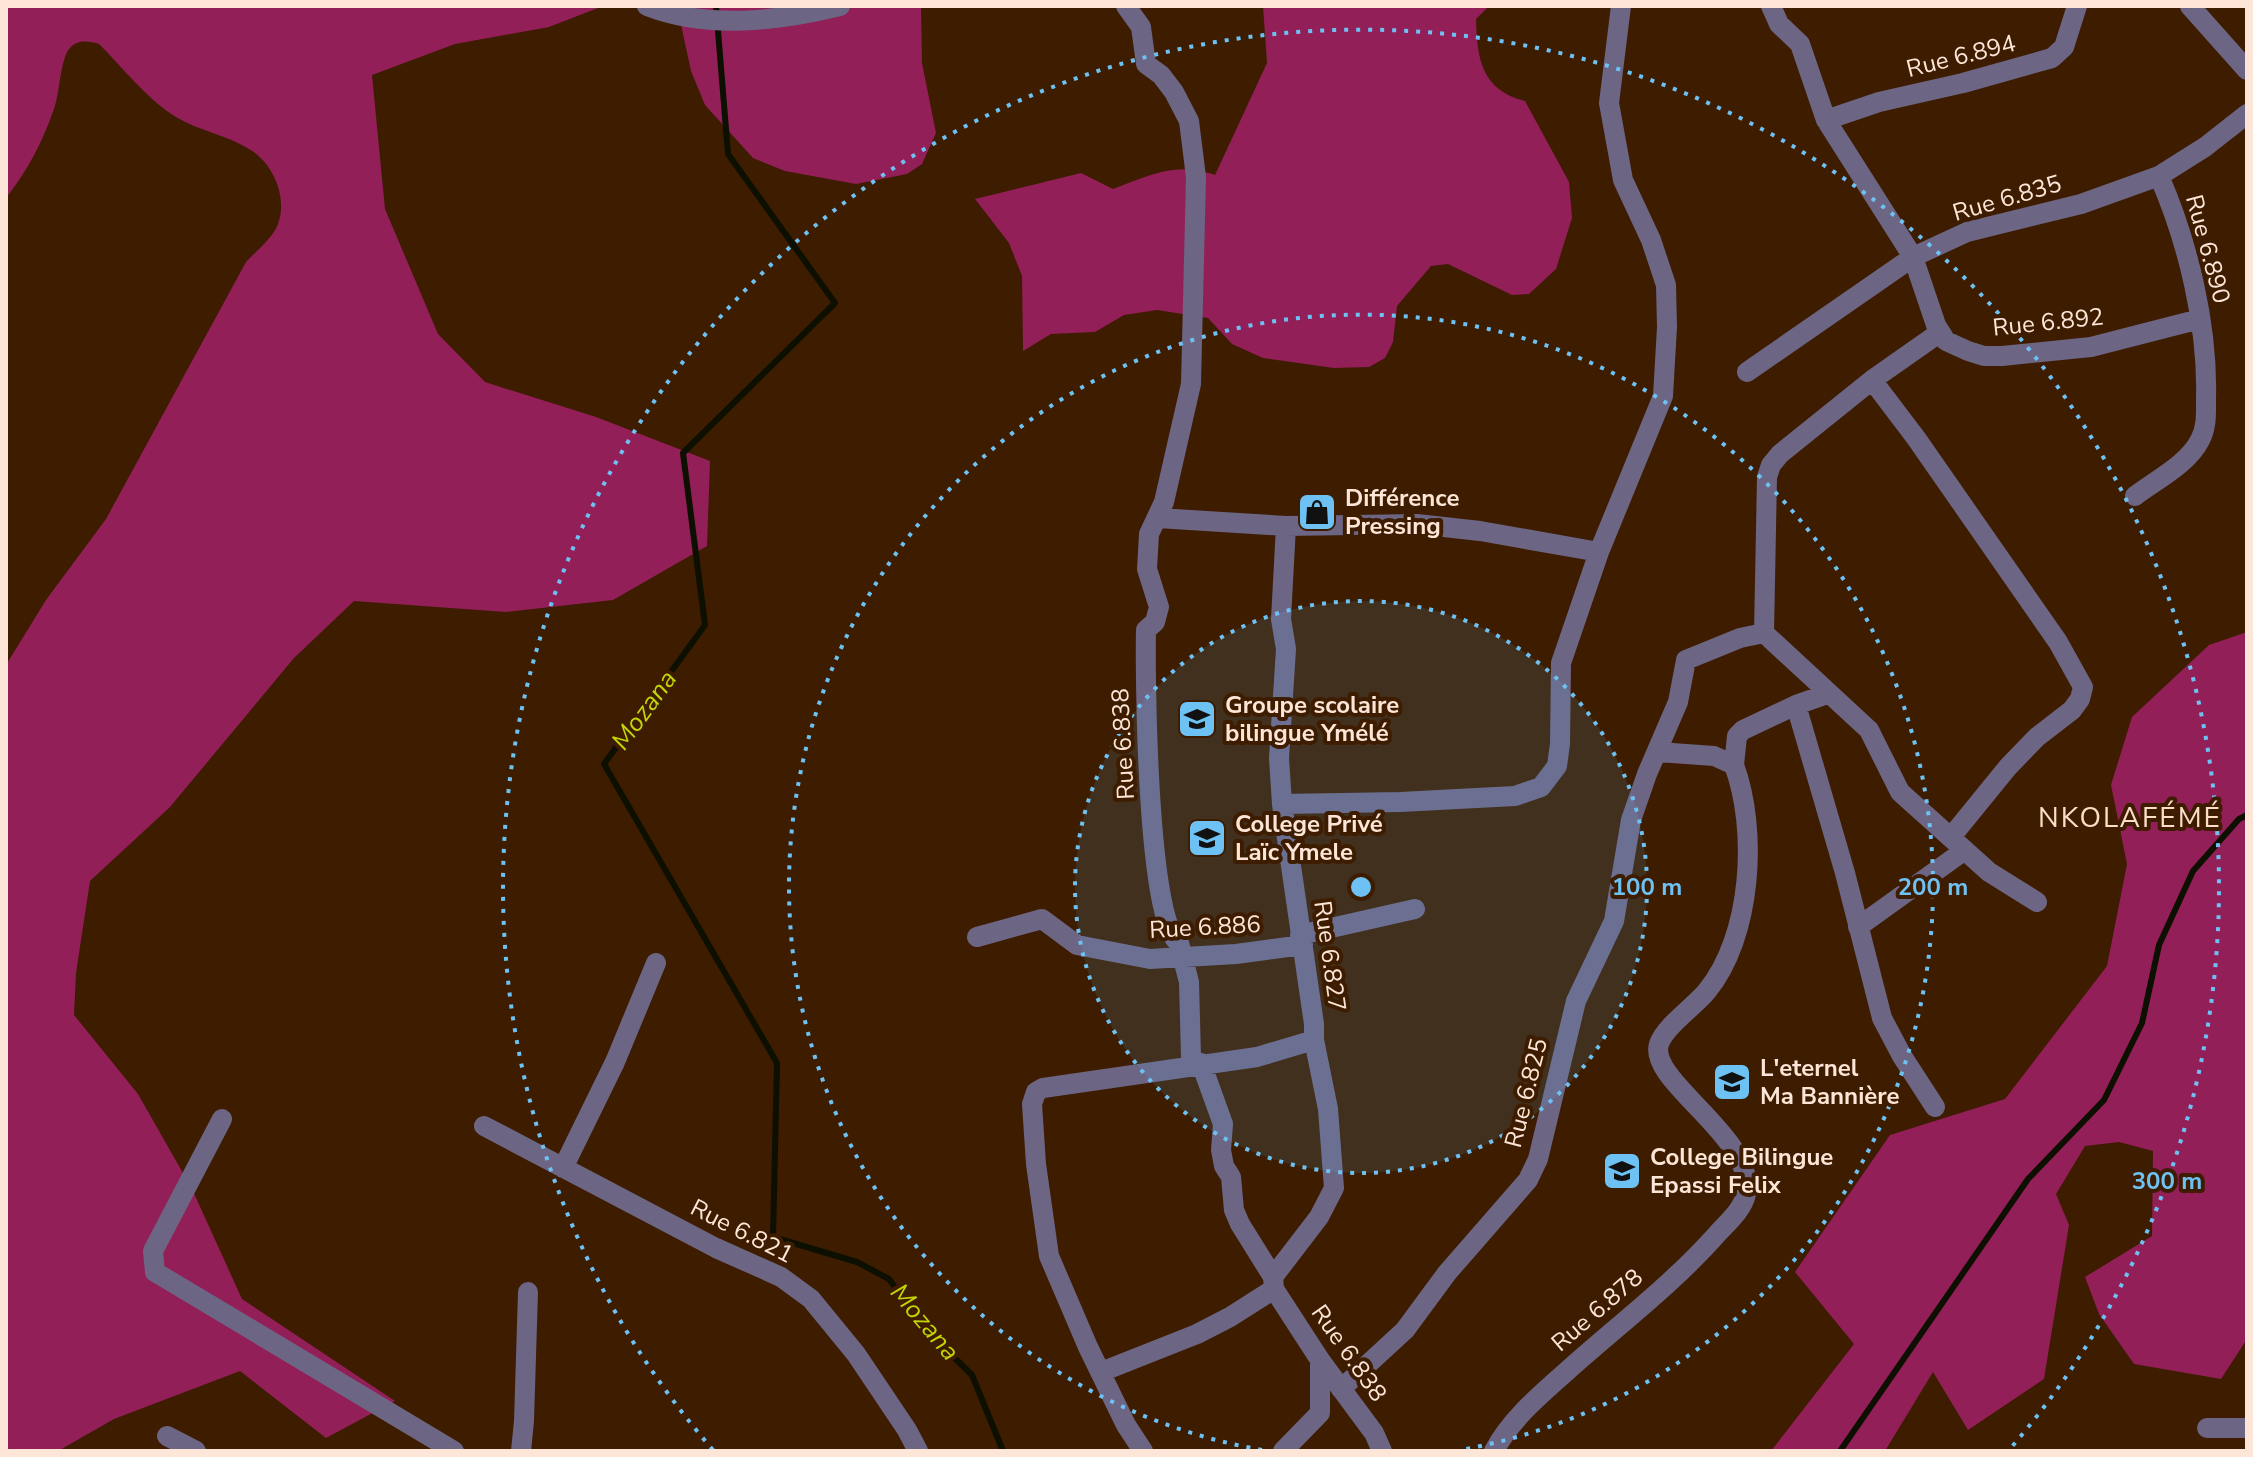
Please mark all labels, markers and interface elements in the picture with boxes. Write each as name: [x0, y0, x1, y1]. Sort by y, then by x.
street label: Rue 6.894: [1903, 27, 2019, 85]
street label: Rue 6.835: [1949, 167, 2065, 229]
street label: Rue 6.890: [2178, 191, 2238, 307]
street label: Rue 6.892: [1991, 300, 2105, 344]
place label: Différence Pressing: [1345, 482, 1459, 542]
shop icon: Différence Pressing: [1296, 491, 1338, 533]
water label: Mozana: [603, 663, 685, 757]
street label: Rue 6.838: [1104, 687, 1142, 801]
place label: Groupe scolaire bilingue Ymélé: [1225, 689, 1399, 749]
school or university icon: Groupe scolaire bilingue Ymélé: [1176, 698, 1218, 740]
district label: NKOLAFÉMÉ: [2038, 799, 2222, 837]
place label: College Privé Laïc Ymele: [1235, 808, 1383, 868]
school or university icon: College Privé Laïc Ymele: [1186, 817, 1228, 859]
text: 100 m: [1612, 871, 1682, 903]
text: 200 m: [1898, 871, 1968, 903]
centre of rings: [1347, 873, 1375, 901]
street label: Rue 6.827: [1306, 899, 1354, 1013]
street label: Rue 6.886: [1148, 908, 1262, 946]
street label: Rue 6.825: [1497, 1035, 1555, 1151]
place label: L'eternel Ma Bannière: [1760, 1052, 1900, 1112]
school or university icon: L'eternel Ma Bannière: [1711, 1061, 1753, 1103]
place label: College Bilingue Epassi Felix: [1650, 1141, 1833, 1201]
school or university icon: College Bilingue Epassi Felix: [1601, 1150, 1643, 1192]
text: 300 m: [2132, 1165, 2202, 1197]
street label: Rue 6.821: [685, 1191, 799, 1271]
street label: Rue 6.878: [1544, 1261, 1650, 1359]
water label: Mozana: [882, 1276, 968, 1368]
street label: Rue 6.838: [1304, 1298, 1394, 1408]

